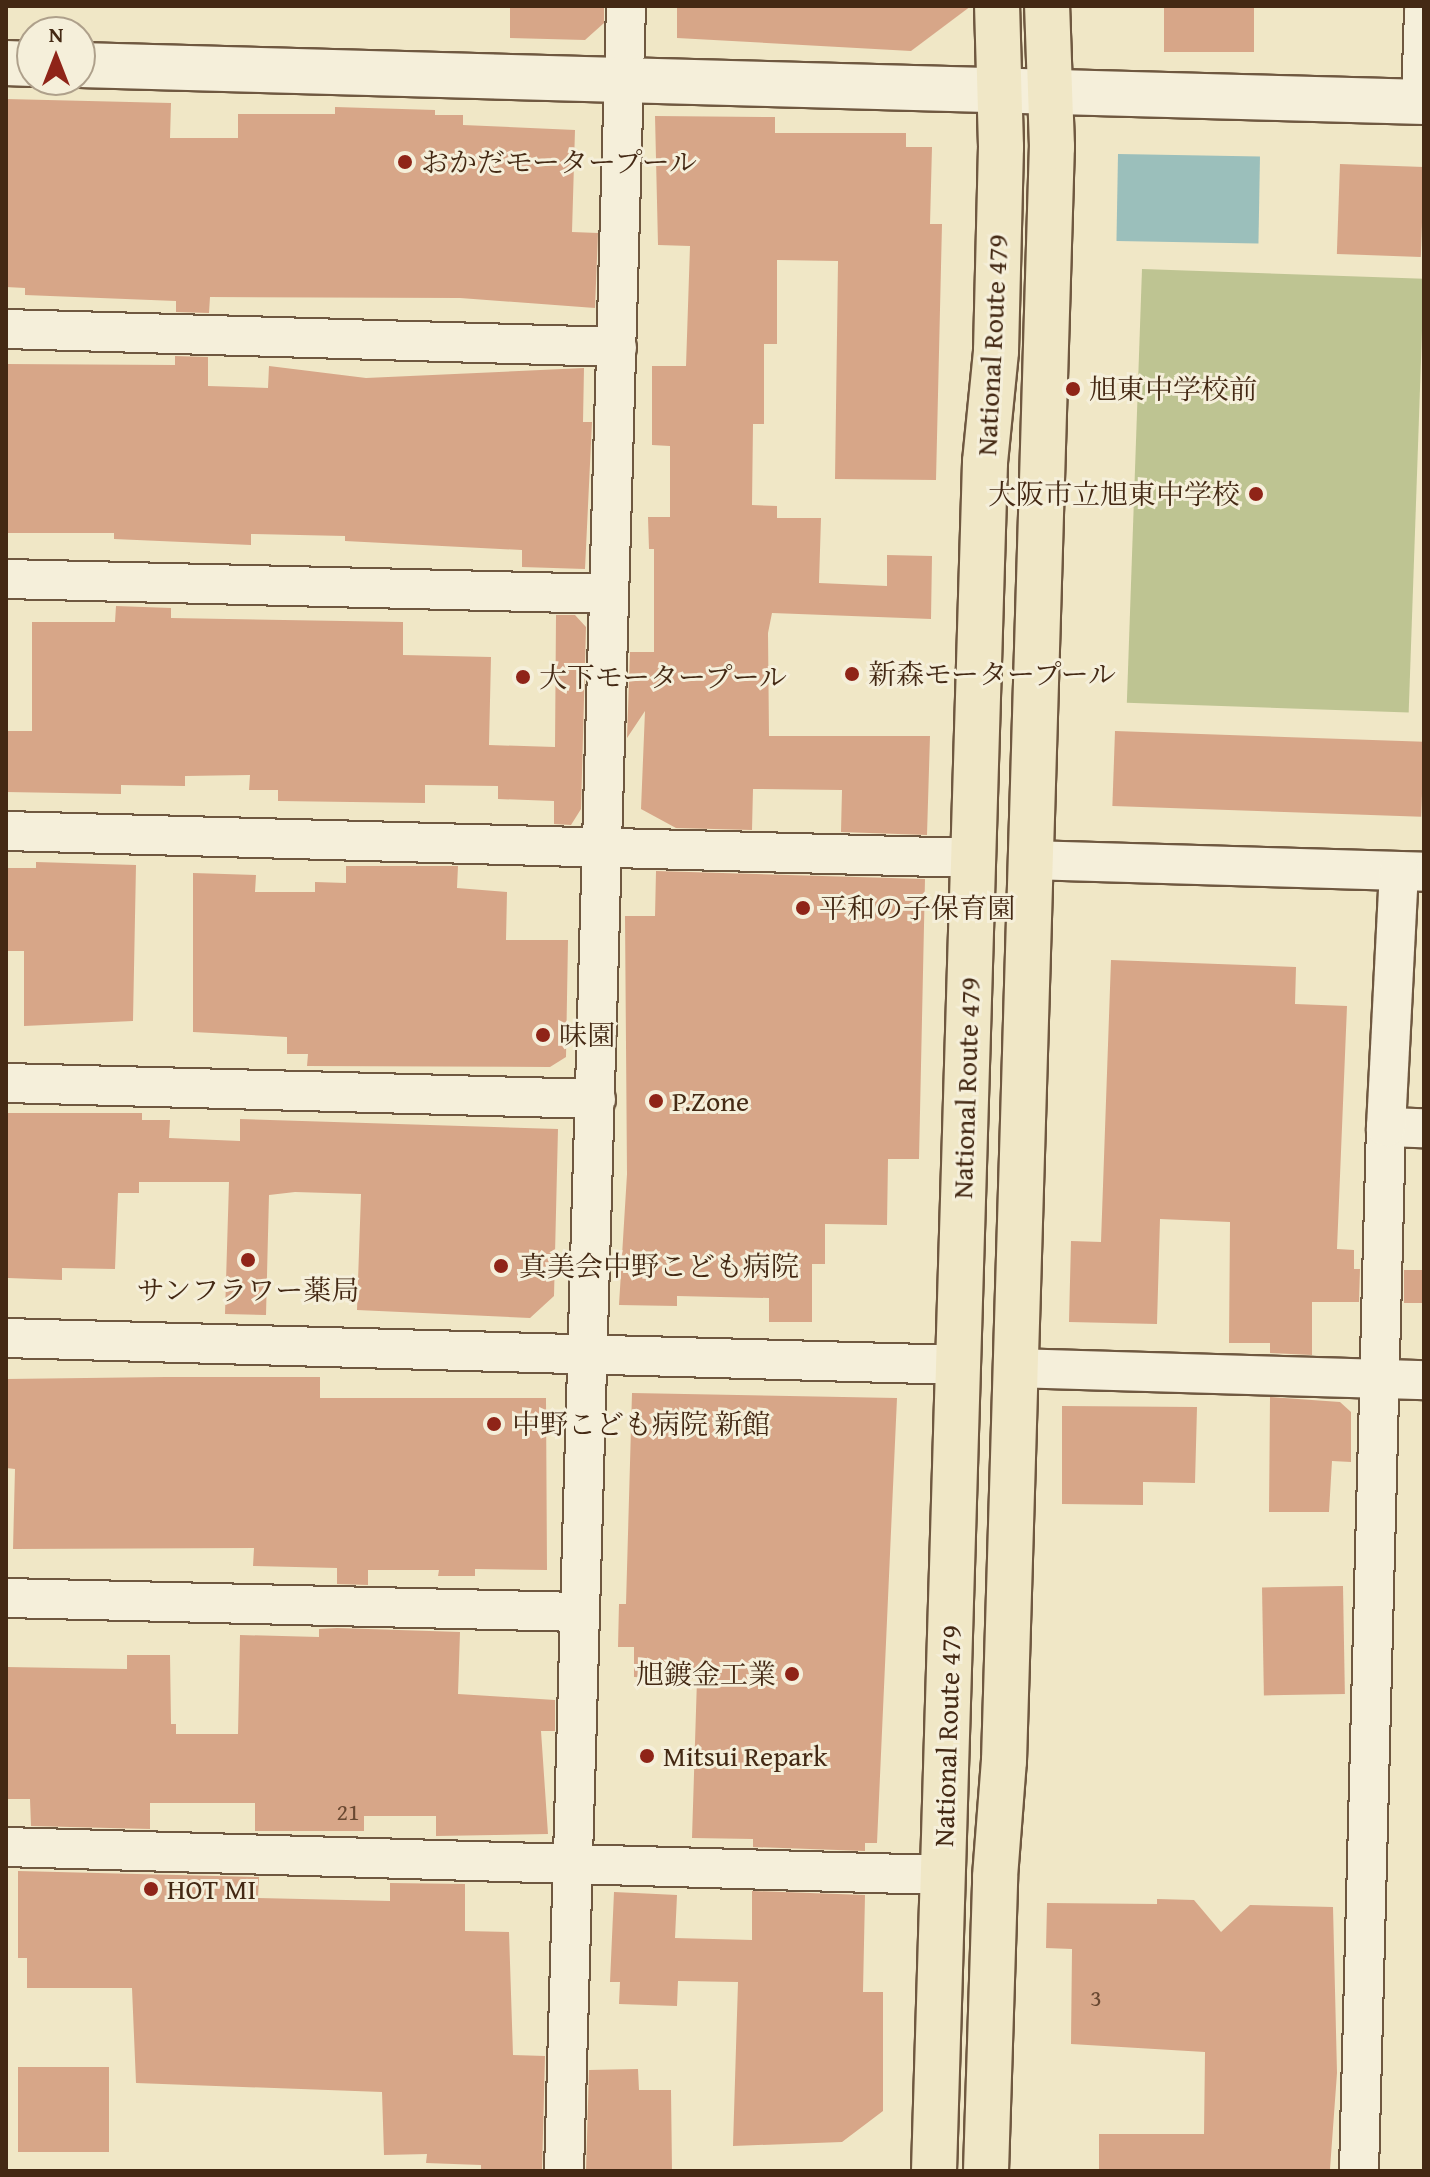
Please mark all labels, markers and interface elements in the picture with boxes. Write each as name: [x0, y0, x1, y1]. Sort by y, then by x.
north arrow: [16, 16, 96, 96]
text: N: [49, 18, 63, 50]
place label: おかだモータープール: [421, 145, 699, 179]
marker: おかだモータープール: [396, 153, 414, 171]
street label: National Route 479: [969, 233, 1015, 457]
place label: 旭東中学校前: [1089, 372, 1257, 406]
marker: 旭東中学校前: [1064, 380, 1082, 398]
place label: 大阪市立旭東中学校: [988, 477, 1240, 511]
marker: 大阪市立旭東中学校: [1247, 485, 1265, 503]
place label: 新森モータープール: [868, 657, 1118, 691]
place label: 大下モータープール: [539, 660, 789, 694]
marker: 新森モータープール: [843, 665, 861, 683]
marker: 大下モータープール: [514, 668, 532, 686]
place label: 平和の子保育園: [819, 891, 1015, 925]
marker: 平和の子保育園: [794, 899, 812, 917]
street label: National Route 479: [945, 977, 987, 1199]
place label: 味園: [559, 1018, 615, 1052]
marker: 味園: [534, 1026, 552, 1044]
place label: P.Zone: [672, 1084, 749, 1118]
marker: P.Zone: [647, 1092, 665, 1110]
place label: 真美会中野こども病院: [519, 1249, 799, 1283]
marker: サンフラワー薬局: [239, 1251, 257, 1269]
marker: 真美会中野こども病院: [490, 1255, 512, 1277]
place label: サンフラワー薬局: [136, 1273, 360, 1307]
place label: 中野こども病院 新館: [512, 1407, 770, 1441]
marker: 中野こども病院 新館: [483, 1413, 505, 1435]
street label: National Route 479: [926, 1625, 968, 1847]
place label: 旭鍍金工業: [636, 1657, 776, 1691]
marker: 旭鍍金工業: [783, 1665, 801, 1683]
place label: Mitsui Repark: [663, 1739, 827, 1773]
marker: Mitsui Repark: [638, 1747, 656, 1765]
house number: 21: [336, 1798, 360, 1826]
place label: HOT MI: [167, 1872, 256, 1906]
marker: HOT MI: [142, 1880, 160, 1898]
house number: 3: [1090, 1984, 1102, 2012]

